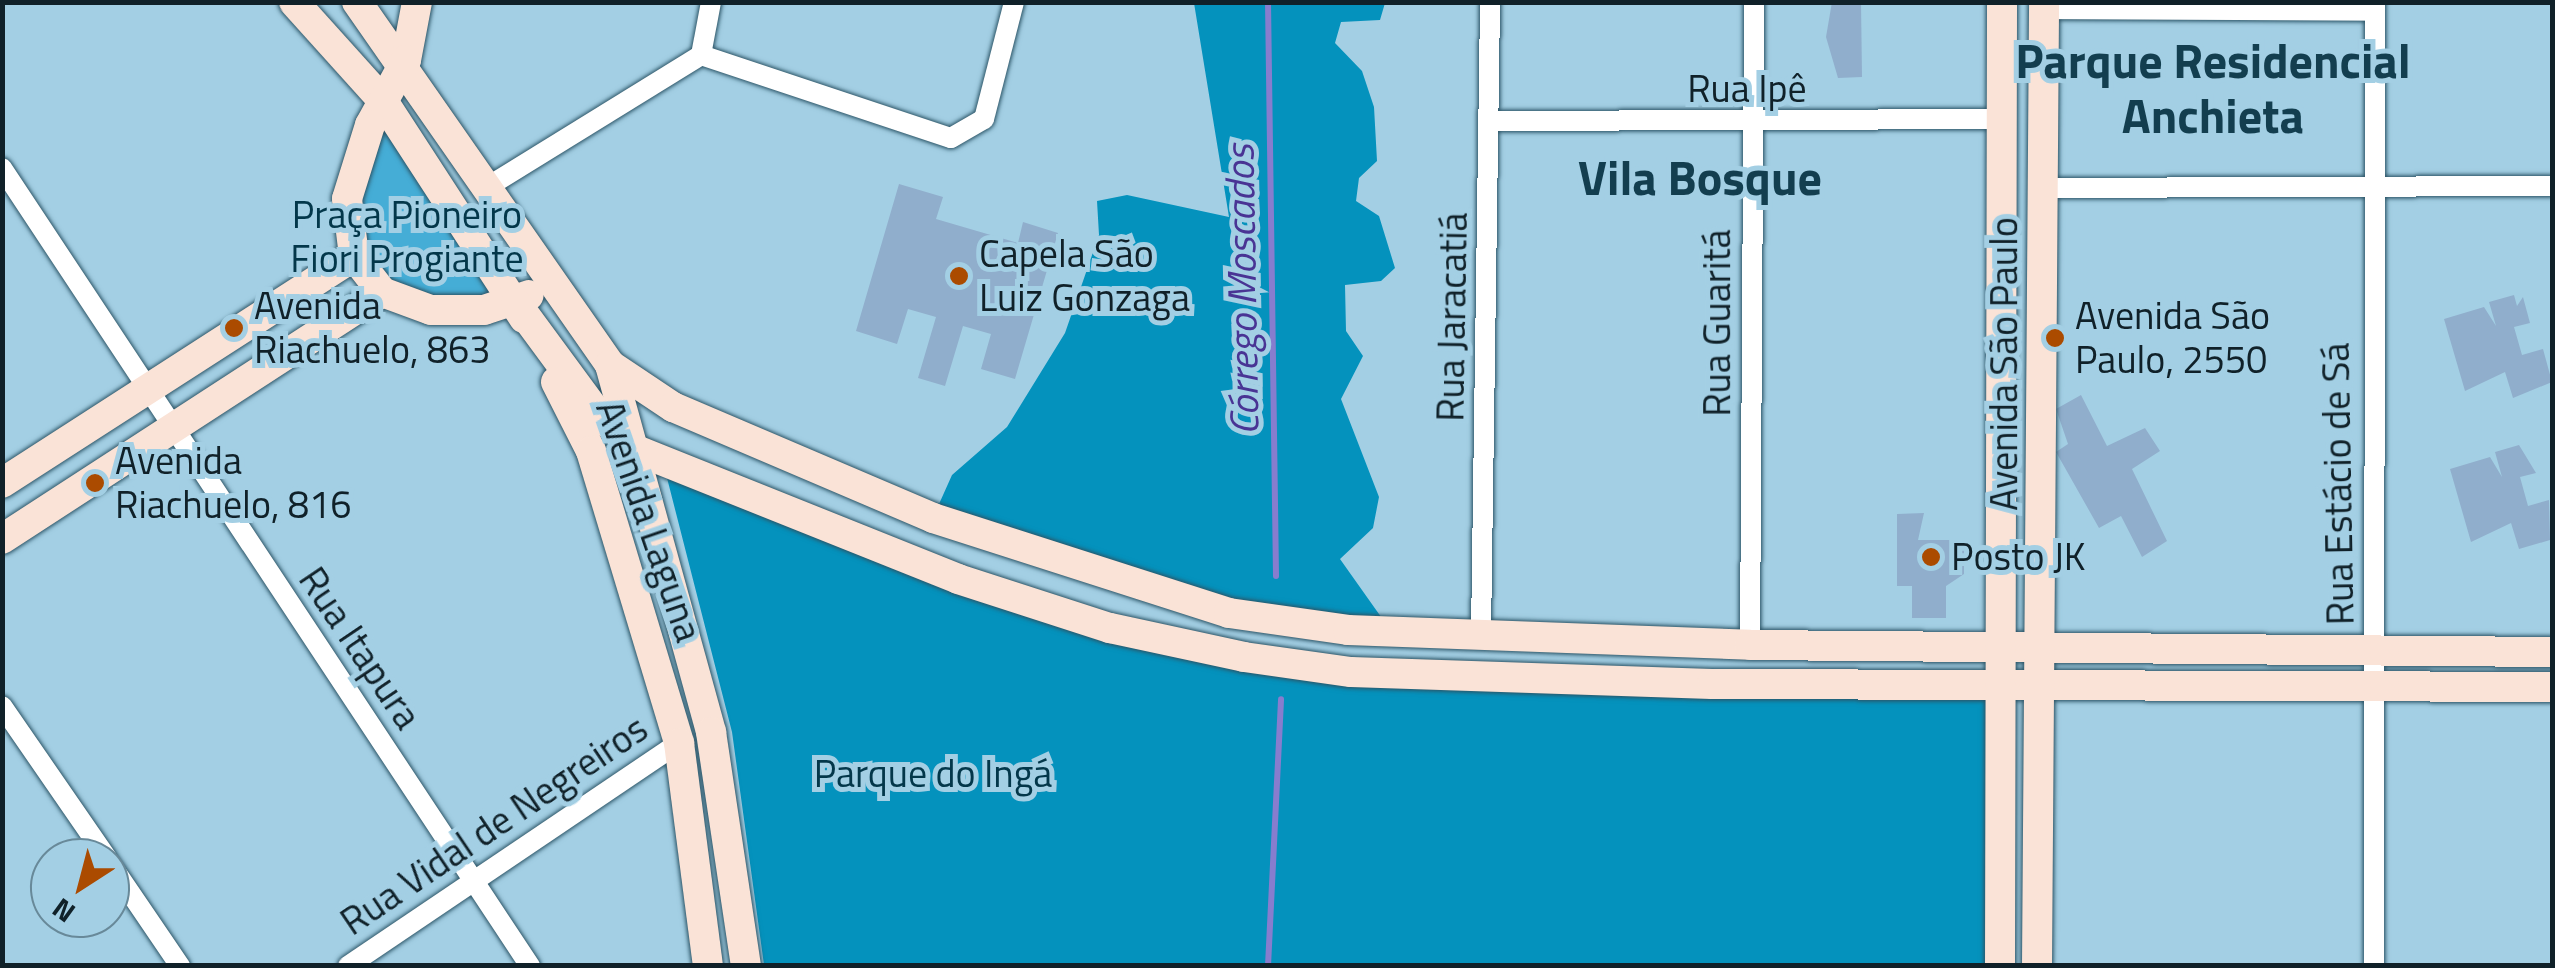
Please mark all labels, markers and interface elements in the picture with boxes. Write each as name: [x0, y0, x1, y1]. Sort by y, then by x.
district label: Parque Residencial Anchieta: [2015, 31, 2411, 144]
street label: Rua Ipê: [1687, 66, 1807, 112]
water label: Córrego Moscados: [1215, 144, 1269, 436]
district label: Vila Bosque: [1578, 149, 1822, 207]
park label: Praça Pioneiro Fiori Progiante: [290, 192, 524, 282]
street label: Rua Jaracatiá: [1427, 212, 1477, 422]
street label: Avenida São Paulo: [1981, 217, 2027, 511]
street label: Rua Guaritá: [1694, 229, 1740, 417]
place label: Capela São Luiz Gonzaga: [979, 231, 1190, 320]
marker: Capela São Luiz Gonzaga: [948, 265, 970, 287]
place label: Avenida Riachuelo, 863: [254, 283, 491, 372]
place label: Avenida São Paulo, 2550: [2075, 293, 2270, 382]
marker: Avenida Riachuelo, 863: [223, 317, 245, 339]
marker: Avenida São Paulo, 2550: [2044, 327, 2066, 349]
street label: Rua Estácio de Sá: [2313, 342, 2363, 626]
street label: Avenida Laguna: [586, 395, 712, 647]
place label: Avenida Riachuelo, 816: [115, 438, 352, 528]
marker: Avenida Riachuelo, 816: [84, 472, 106, 494]
place label: Posto JK: [1951, 534, 2085, 580]
marker: Posto JK: [1920, 546, 1942, 568]
street label: Rua Itapura: [289, 559, 431, 737]
street label: Rua Vidal de Negreiros: [332, 705, 656, 945]
park label: Parque do Ingá: [814, 751, 1052, 797]
north arrow: [30, 838, 130, 938]
text: N: [43, 888, 84, 934]

